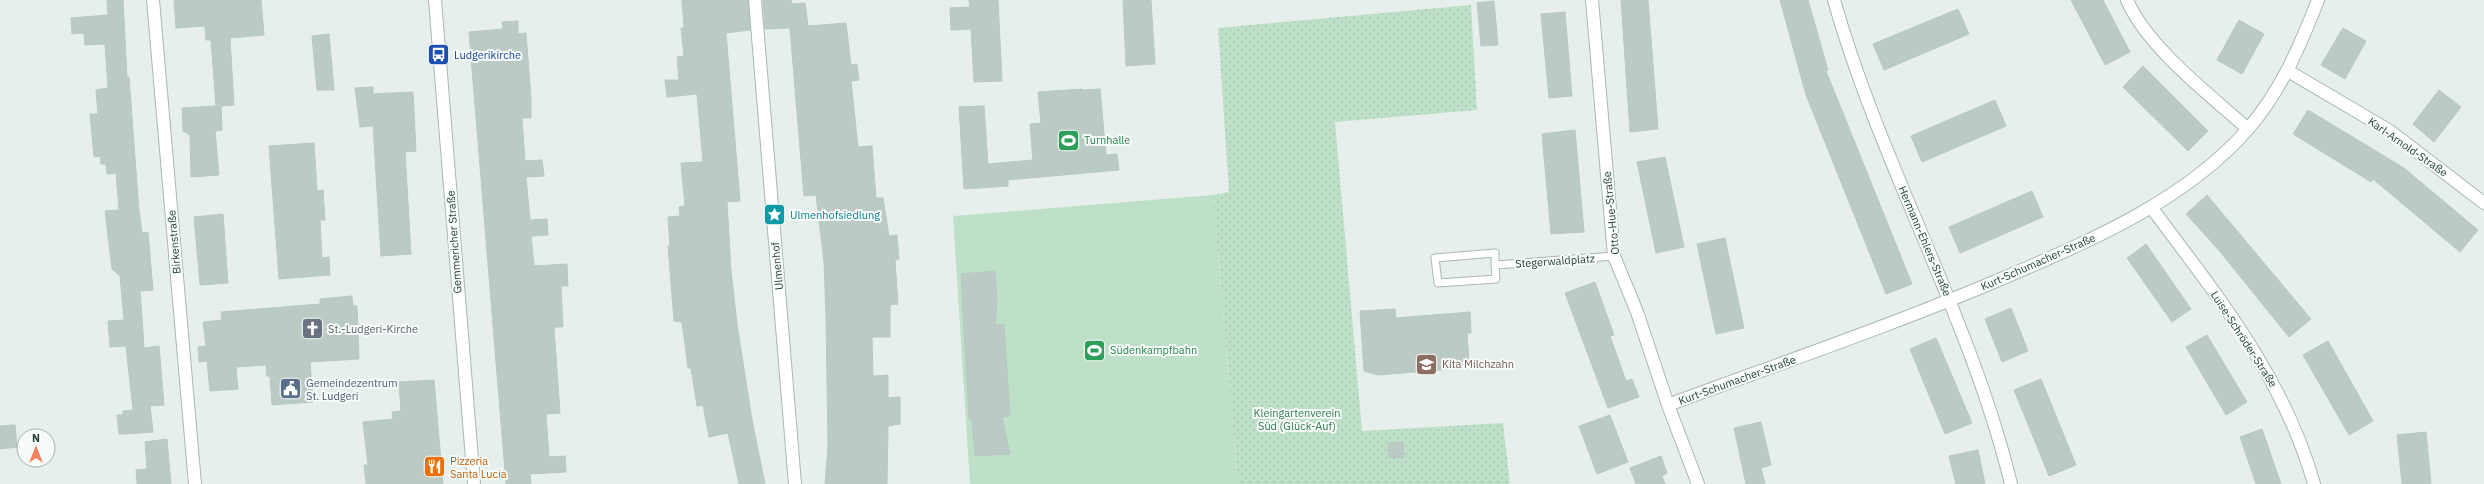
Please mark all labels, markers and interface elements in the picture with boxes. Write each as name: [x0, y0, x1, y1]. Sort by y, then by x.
bus stop icon: Ludgerikirche: [426, 42, 452, 68]
place label: Ludgerikirche: [454, 48, 521, 62]
street label: Karl-Arnold-Straße: [2365, 114, 2451, 180]
sports icon: Turnhalle: [1055, 127, 1081, 153]
place label: Turnhalle: [1084, 133, 1130, 147]
street label: Otto-Hue-Straße: [1600, 171, 1622, 255]
street label: Hermann-Ehlers-Straße: [1895, 184, 1955, 298]
street label: Gemmericher Straße: [443, 190, 465, 294]
place icon: Ulmenhofsiedlung: [762, 202, 788, 228]
place label: Ulmenhofsiedlung: [790, 208, 880, 222]
street label: Birkenstraße: [164, 210, 184, 274]
street label: Kurt-Schumacher-Straße: [1979, 230, 2097, 294]
street label: Ulmenhof: [768, 241, 786, 291]
street label: Stegerwaldplatz: [1515, 251, 1595, 271]
street label: Luise-Schröder-Straße: [2208, 288, 2280, 390]
church icon: St.-Ludgeri-Kirche: [300, 316, 326, 342]
place label: St.-Ludgeri-Kirche: [328, 322, 418, 336]
sports icon: Südenkampfbahn: [1081, 337, 1107, 363]
place label: Südenkampfbahn: [1110, 343, 1197, 357]
school or university icon: Kita Milchzahn: [1414, 351, 1440, 377]
street label: Kurt-Schumacher-Straße: [1676, 352, 1798, 408]
place label: Kita Milchzahn: [1442, 357, 1514, 371]
public building icon: Gemeindezentrum St. Ludgeri: [278, 376, 304, 402]
place label: Gemeindezentrum St. Ludgeri: [306, 376, 398, 403]
park label: Kleingartenverein Süd (Glück-Auf): [1253, 406, 1341, 433]
north arrow: [16, 428, 56, 468]
text: N: [32, 431, 40, 445]
restaurant icon: Pizzeria Santa Lucia: [421, 454, 447, 480]
place label: Pizzeria Santa Lucia: [450, 454, 507, 481]

